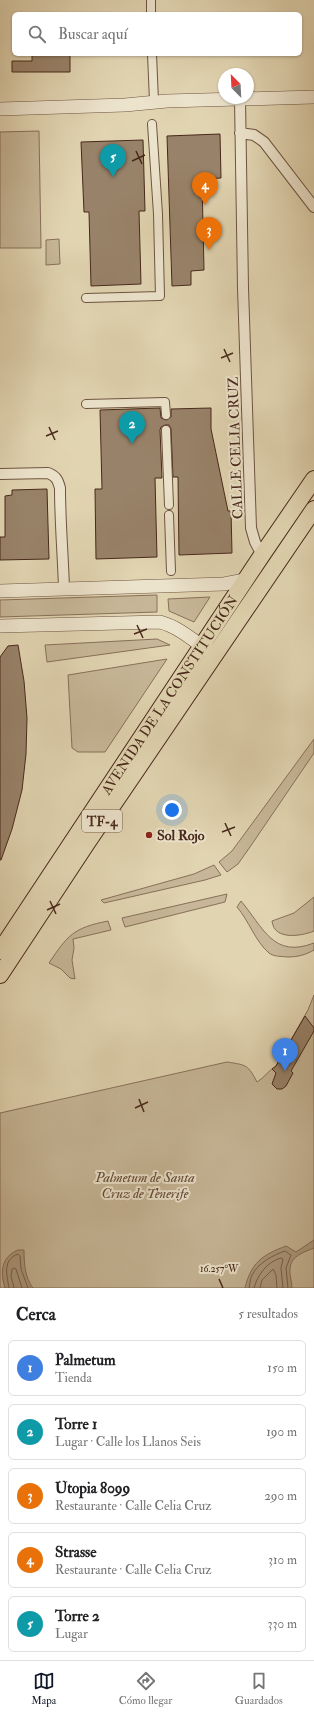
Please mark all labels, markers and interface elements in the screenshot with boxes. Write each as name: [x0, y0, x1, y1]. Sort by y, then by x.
search box: [12, 12, 302, 56]
icon: search: [26, 23, 48, 45]
text: Buscar aquí: [58, 25, 127, 44]
north arrow: [218, 68, 254, 104]
pin: 5: [100, 144, 126, 177]
pin: 4: [192, 172, 218, 205]
pin: 3: [196, 217, 222, 250]
street label: CALLE CELIA CRUZ: [224, 376, 246, 520]
pin: 2: [119, 411, 145, 444]
street label: AVENIDA DE LA CONSTITUCIÓN: [97, 592, 242, 799]
your location: [162, 800, 182, 820]
road number: TF-4: [82, 810, 122, 832]
place label: Sol Rojo: [157, 827, 205, 844]
marker: Sol Rojo: [144, 830, 154, 840]
pin: 1: [272, 1038, 298, 1071]
park label: Palmetum de Santa Cruz de Tenerife: [94, 1169, 195, 1202]
text: 16.257°W: [200, 1263, 239, 1275]
text: Cerca: [16, 1304, 56, 1325]
text: 5 resultados: [238, 1306, 298, 1322]
text: Palmetum: [55, 1351, 116, 1370]
text: 1: [28, 1360, 32, 1376]
text: 150 m: [267, 1360, 297, 1376]
text: Tienda: [55, 1370, 92, 1386]
text: Torre 1: [55, 1415, 97, 1434]
text: 2: [27, 1424, 33, 1440]
text: 190 m: [266, 1424, 297, 1440]
text: Lugar · Calle los Llanos Seis: [55, 1434, 201, 1450]
text: Utopia 8099: [55, 1479, 130, 1498]
text: 3: [28, 1488, 33, 1504]
text: 290 m: [264, 1488, 297, 1504]
text: Restaurante · Calle Celia Cruz: [55, 1498, 212, 1514]
text: Strasse: [55, 1543, 97, 1562]
text: 4: [26, 1552, 34, 1568]
text: 310 m: [268, 1552, 297, 1568]
text: Restaurante · Calle Celia Cruz: [55, 1562, 212, 1578]
text: Torre 2: [55, 1607, 100, 1626]
text: 5: [27, 1616, 33, 1632]
text: 330 m: [268, 1616, 297, 1632]
text: Lugar: [55, 1626, 88, 1642]
tab: Mapa: [31, 1670, 56, 1707]
tab: Cómo llegar: [119, 1670, 172, 1707]
tab: Guardados: [235, 1670, 283, 1707]

